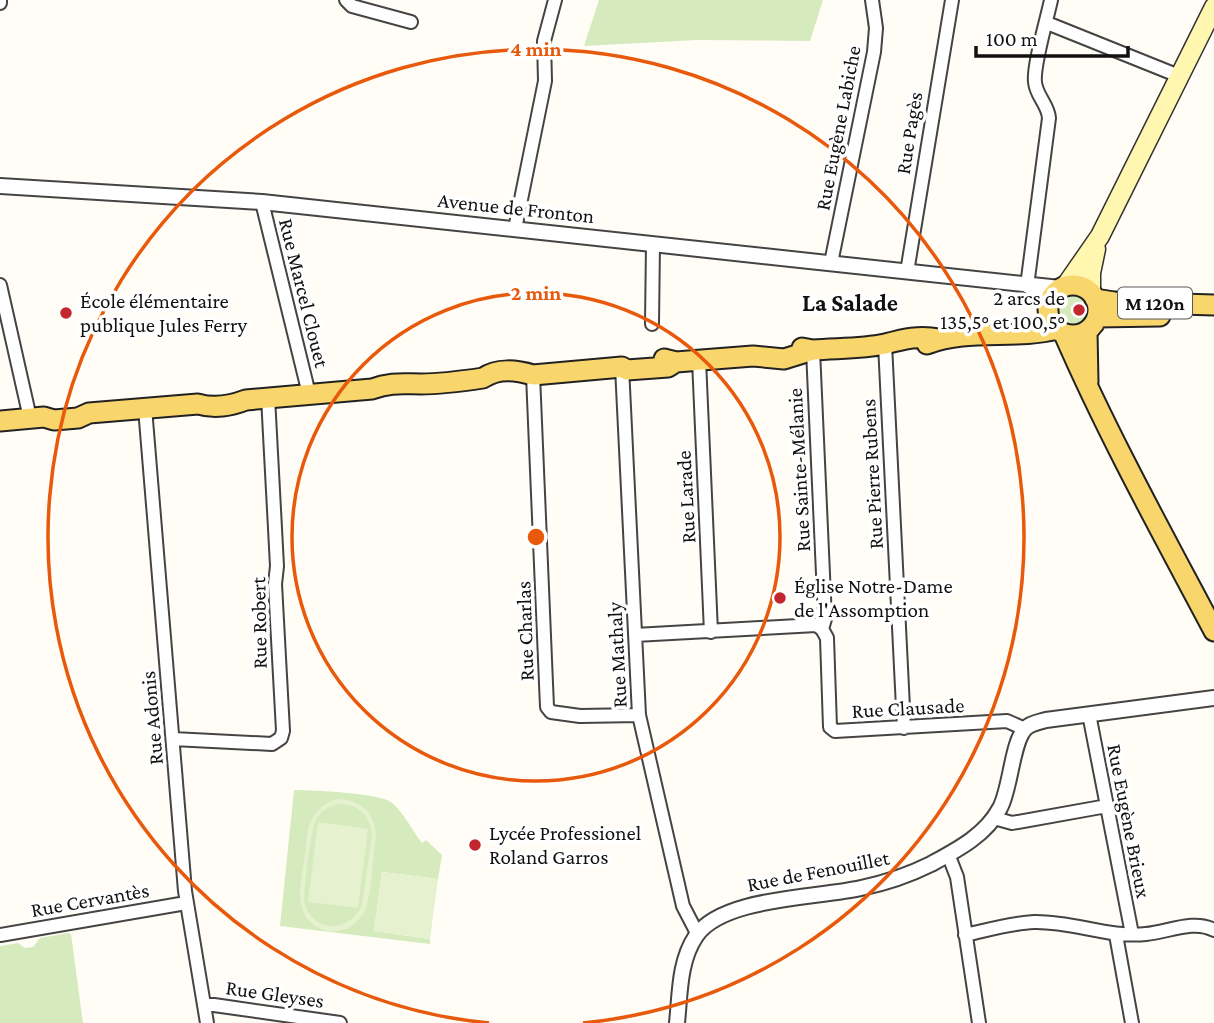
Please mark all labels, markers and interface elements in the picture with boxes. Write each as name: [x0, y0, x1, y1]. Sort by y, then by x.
scale bar: [976, 14, 1128, 58]
text: 100 m: [986, 27, 1038, 51]
text: 4 min: [510, 37, 562, 61]
street label: Rue Eugène Labiche: [810, 44, 866, 212]
street label: Rue Pagès: [891, 90, 927, 176]
street label: Avenue de Fronton: [436, 188, 596, 228]
street label: Rue Marcel Clouet: [274, 216, 334, 371]
text: 2 min: [511, 281, 561, 305]
place label: 2 arcs de 135,5° et 100,5°: [940, 286, 1065, 334]
road number: M 120n: [1118, 288, 1192, 318]
place label: École élémentaire publique Jules Ferry: [80, 289, 247, 337]
district label: La Salade: [802, 289, 898, 316]
marker: 2 arcs de 135,5° et 100,5°: [1071, 302, 1087, 318]
marker: École élémentaire publique Jules Ferry: [58, 305, 74, 321]
street label: Rue Sainte-Mélanie: [783, 388, 815, 552]
street label: Rue Pierre Rubens: [856, 398, 888, 550]
street label: Rue Larade: [672, 450, 700, 544]
centre of rings: [524, 525, 548, 549]
place label: Église Notre-Dame de l'Assomption: [794, 574, 953, 622]
street label: Rue Robert: [246, 576, 272, 669]
street label: Rue Charlas: [511, 581, 539, 681]
marker: Église Notre-Dame de l'Assomption: [772, 590, 788, 606]
street label: Rue Mathaly: [602, 601, 632, 709]
street label: Rue Adonis: [136, 670, 168, 766]
street label: Rue Clausade: [851, 693, 965, 723]
street label: Rue Eugène Brieux: [1102, 742, 1156, 900]
place label: Lycée Professionel Roland Garros: [489, 821, 641, 869]
marker: Lycée Professionel Roland Garros: [467, 837, 483, 853]
street label: Rue de Fenouillet: [745, 845, 892, 897]
street label: Rue Cervantès: [29, 878, 151, 922]
street label: Rue Gleyses: [224, 975, 326, 1013]

